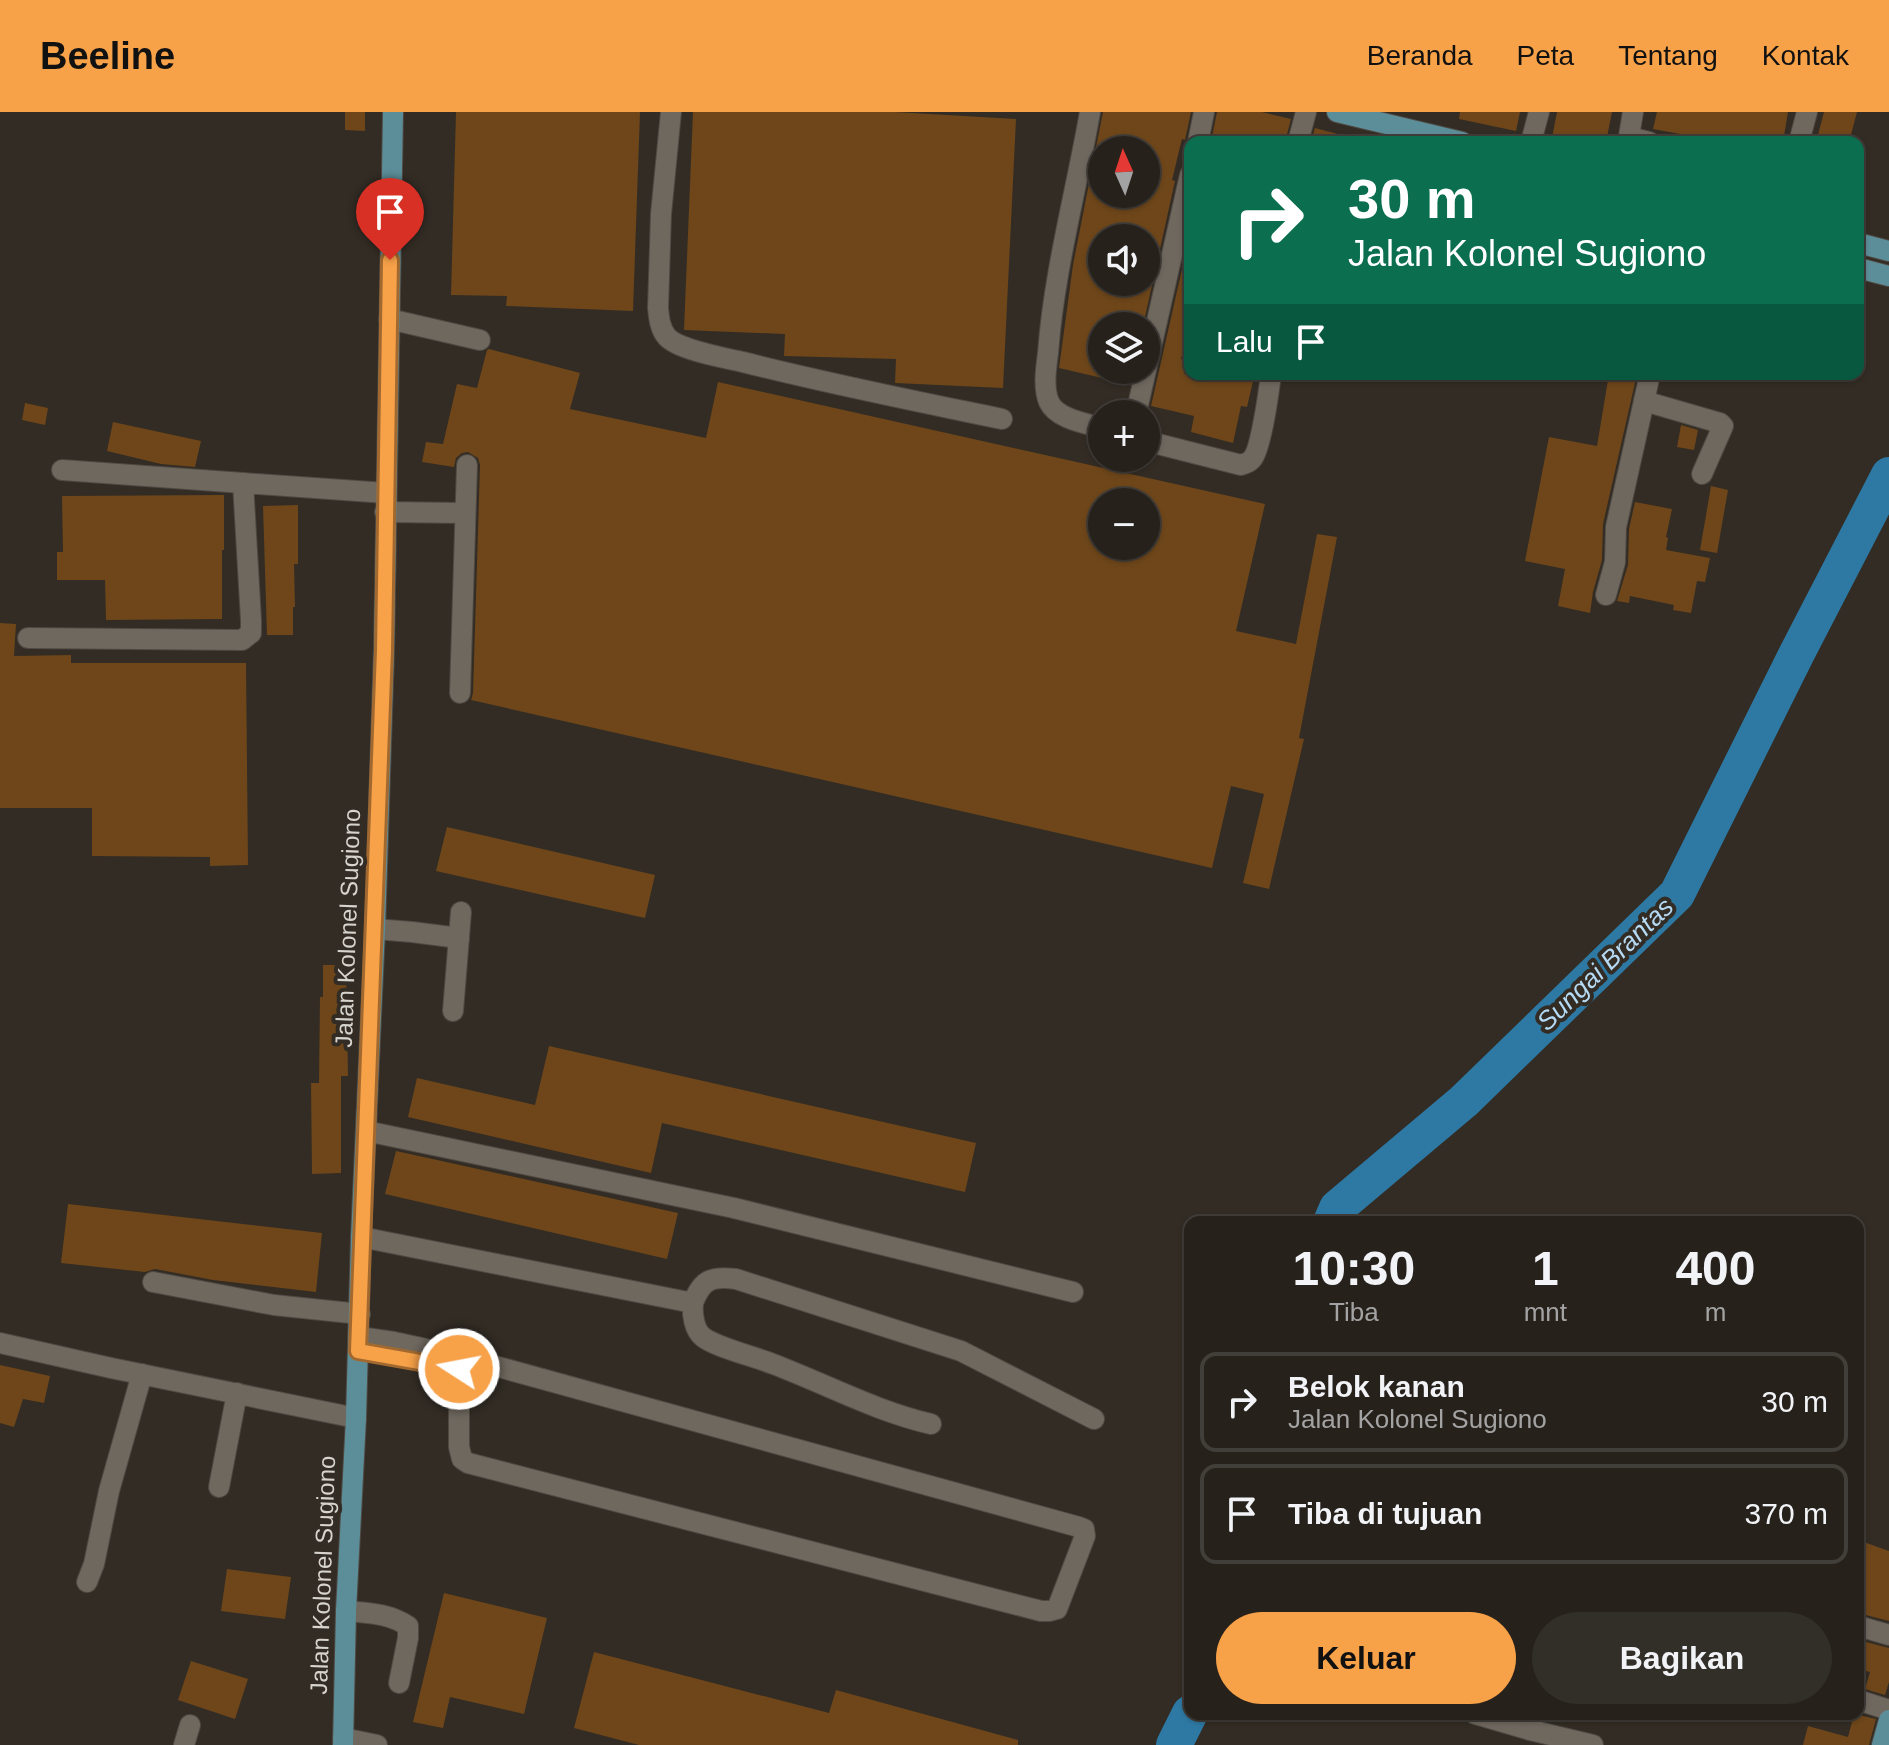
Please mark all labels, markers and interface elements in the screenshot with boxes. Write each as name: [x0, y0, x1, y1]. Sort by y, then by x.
text: Beeline: [40, 35, 175, 77]
text: Beranda: [1367, 40, 1473, 71]
text: Peta: [1517, 40, 1574, 71]
text: Tentang: [1618, 40, 1718, 71]
text: Kontak: [1762, 40, 1849, 71]
north arrow: [1088, 136, 1160, 208]
map controls: [1088, 136, 1160, 560]
text: 30 m: [1348, 167, 1476, 230]
icon: right: [1216, 168, 1320, 272]
pin: [356, 178, 424, 260]
icon: arrive: [368, 190, 412, 234]
button: sound: [1088, 224, 1160, 296]
text: Jalan Kolonel Sugiono: [1348, 233, 1706, 274]
button: layers: [1088, 312, 1160, 384]
icon: arrive: [1289, 320, 1333, 364]
text: Lalu: [1216, 325, 1273, 358]
button: +: [1088, 400, 1160, 472]
button: −: [1088, 488, 1160, 560]
street label: Jalan Kolonel Sugiono: [330, 808, 365, 1048]
water label: Sungai Brantas: [1531, 891, 1679, 1037]
text: 10:30: [1292, 1242, 1415, 1295]
text: 1: [1532, 1242, 1559, 1295]
text: 400: [1675, 1242, 1756, 1295]
text: Tiba: [1329, 1297, 1379, 1327]
text: mnt: [1524, 1297, 1567, 1327]
text: m: [1705, 1297, 1726, 1327]
position arrow: [417, 1327, 501, 1411]
text: Belok kanan: [1288, 1370, 1465, 1403]
icon: right: [1220, 1380, 1264, 1424]
text: 30 m: [1761, 1385, 1828, 1418]
text: Jalan Kolonel Sugiono: [1288, 1404, 1547, 1434]
street label: Jalan Kolonel Sugiono: [305, 1455, 340, 1695]
icon: arrive: [1220, 1492, 1264, 1536]
text: Tiba di tujuan: [1288, 1497, 1482, 1530]
text: 370 m: [1745, 1497, 1828, 1530]
button: Keluar: [1216, 1612, 1516, 1704]
button: Bagikan: [1532, 1612, 1832, 1704]

